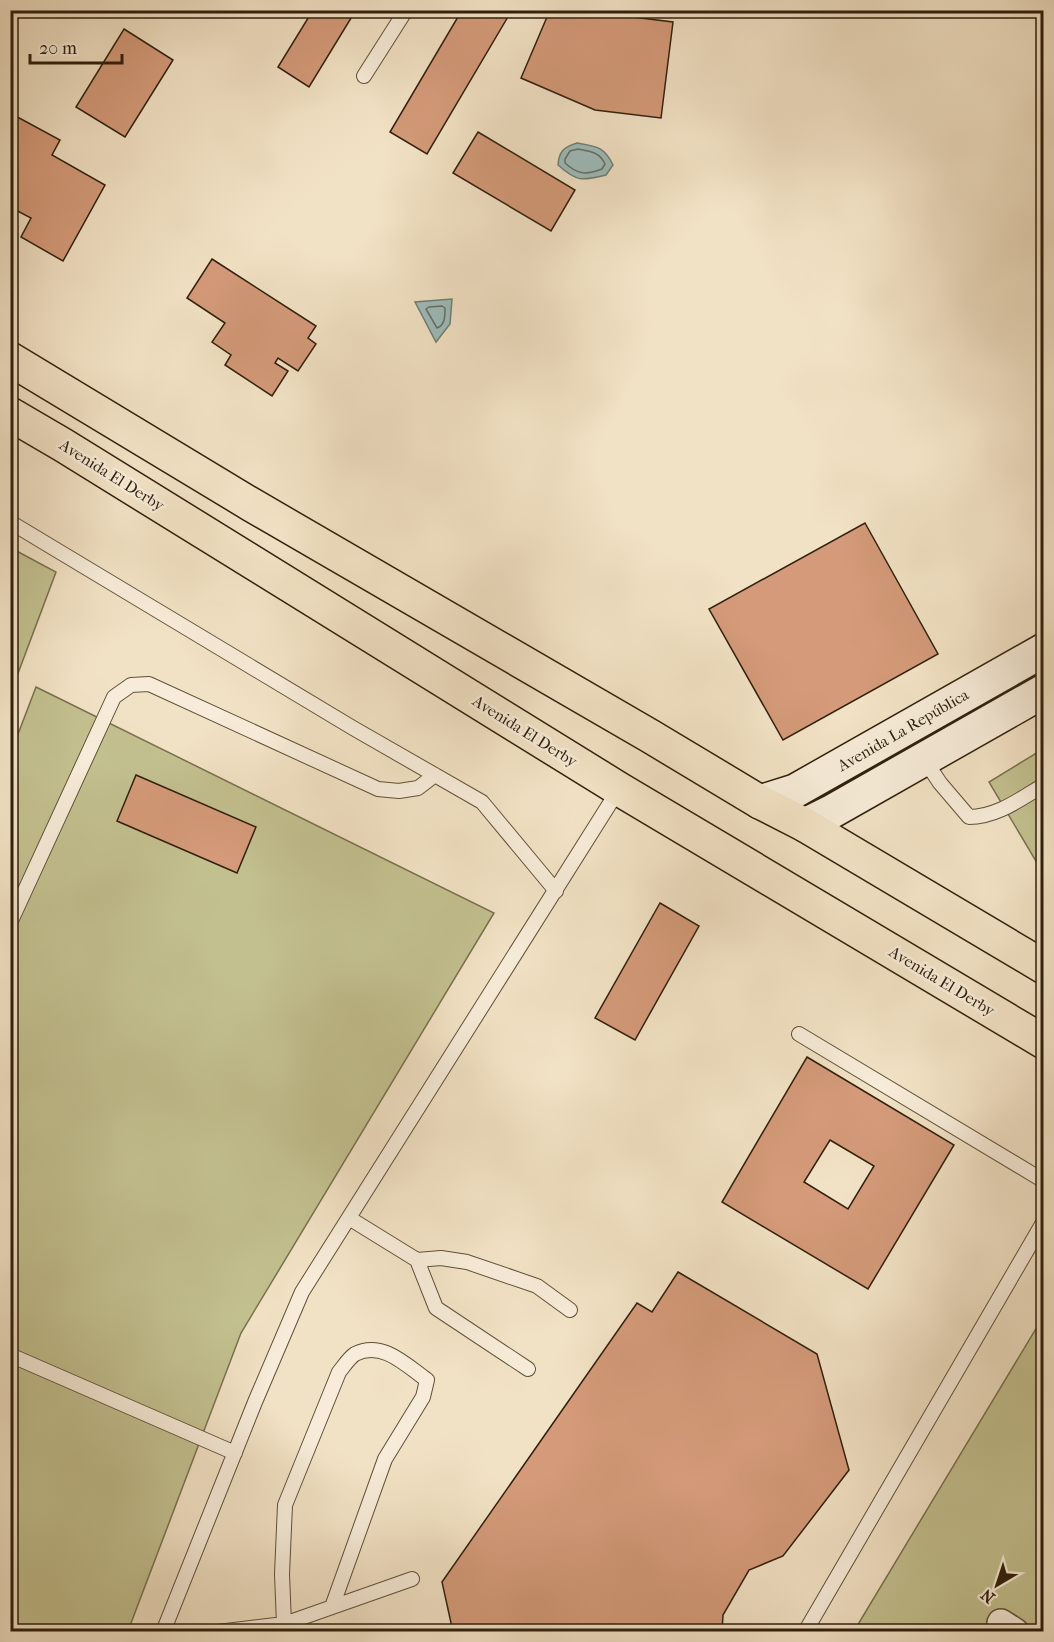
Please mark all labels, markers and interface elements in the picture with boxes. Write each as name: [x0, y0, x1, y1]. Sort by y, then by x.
scale bar: [30, 27, 122, 65]
text: 20 m: [39, 38, 77, 59]
street label: Avenida El Derby: [55, 435, 168, 515]
street label: Avenida La República: [833, 684, 972, 776]
street label: Avenida El Derby: [468, 691, 581, 771]
street label: Avenida El Derby: [885, 941, 999, 1020]
north arrow: [967, 1555, 1027, 1615]
text: N: [977, 1585, 999, 1607]

